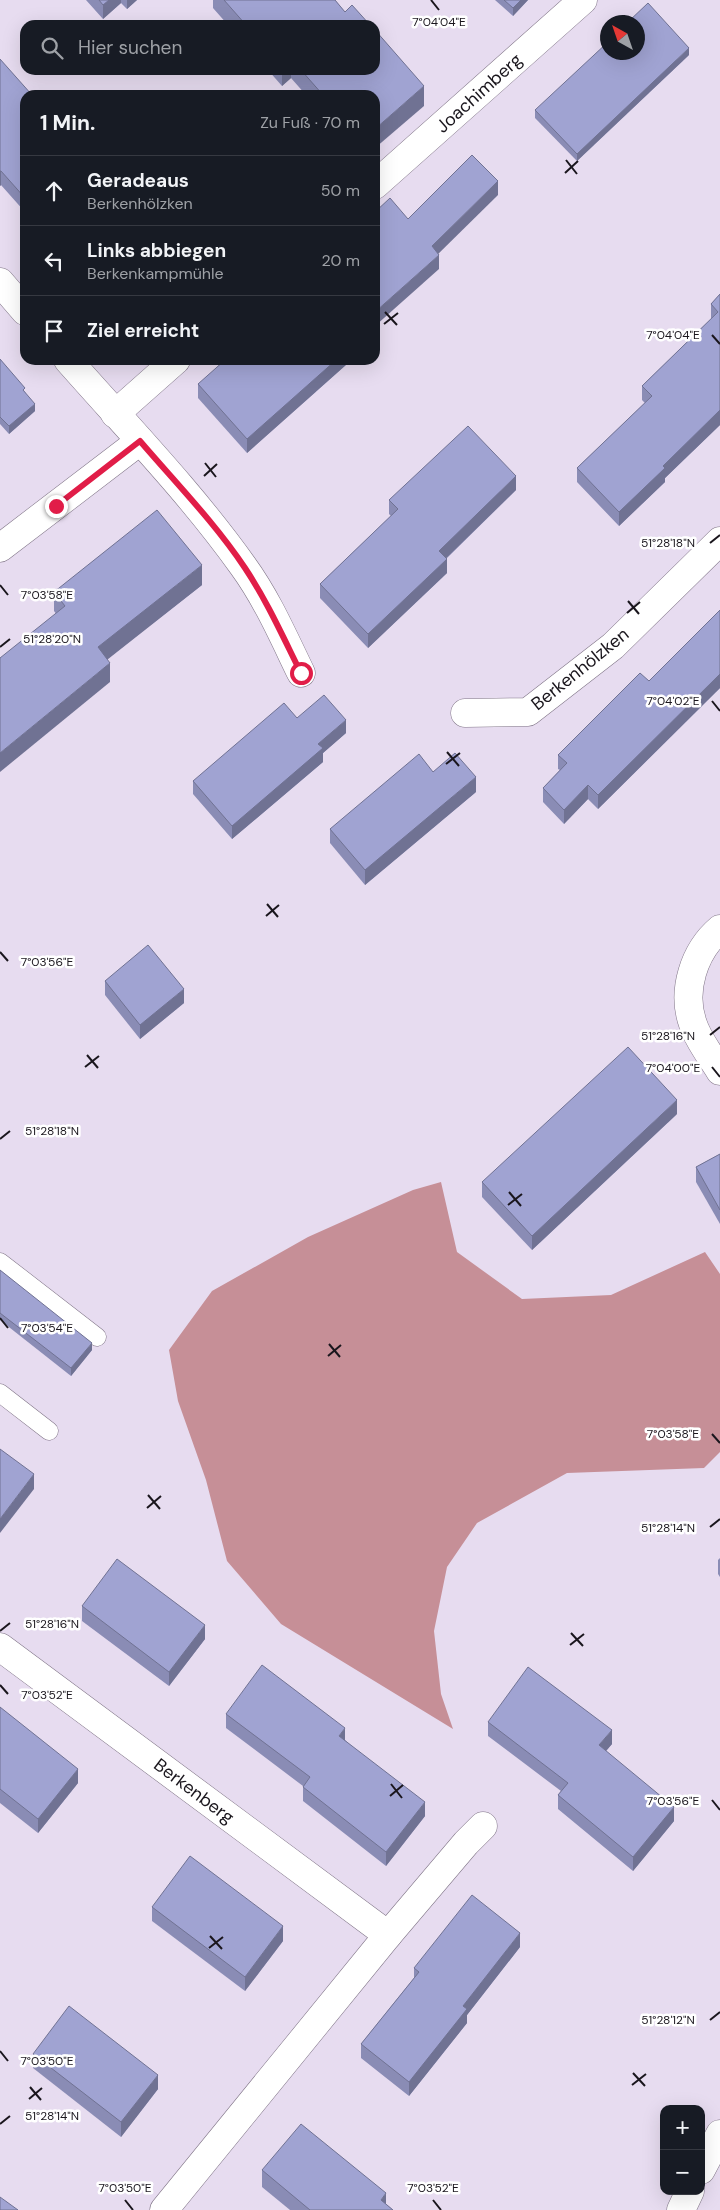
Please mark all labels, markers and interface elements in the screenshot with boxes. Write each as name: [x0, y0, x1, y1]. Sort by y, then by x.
text: 7°04'04"E: [412, 14, 466, 30]
north arrow: [600, 15, 645, 60]
search box: [20, 20, 380, 75]
icon: search: [38, 34, 66, 62]
text: Hier suchen: [78, 35, 182, 60]
street label: Joachimberg: [431, 48, 527, 138]
text: 1 Min.: [40, 109, 95, 137]
text: Zu Fuß · 70 m: [260, 112, 360, 133]
text: Geradeaus: [87, 168, 189, 193]
icon: ahead: [40, 177, 68, 205]
text: 50 m: [321, 180, 360, 201]
text: Berkenhölzken: [87, 193, 193, 214]
text: Links abbiegen: [87, 238, 226, 263]
icon: left: [40, 247, 68, 275]
text: 20 m: [321, 250, 360, 271]
text: Berkenkampmühle: [87, 263, 224, 284]
icon: arrive: [40, 317, 68, 345]
text: Ziel erreicht: [87, 318, 199, 343]
text: 7°04'04"E: [646, 327, 700, 343]
route end: [45, 495, 68, 518]
text: 51°28'18"N: [641, 535, 695, 551]
text: 7°03'58"E: [21, 587, 73, 603]
street label: Berkenhölzken: [526, 622, 634, 716]
text: 51°28'20"N: [23, 631, 81, 647]
route start: [290, 662, 313, 685]
text: 7°04'02"E: [646, 693, 700, 709]
text: 7°03'56"E: [21, 954, 73, 970]
text: 51°28'16"N: [641, 1028, 695, 1044]
text: 7°04'00"E: [646, 1060, 701, 1076]
text: 51°28'18"N: [25, 1123, 79, 1139]
text: 7°03'54"E: [21, 1320, 73, 1336]
text: 7°03'58"E: [647, 1426, 699, 1442]
text: 51°28'14"N: [641, 1520, 695, 1536]
text: 51°28'16"N: [25, 1616, 79, 1632]
text: 7°03'52"E: [21, 1687, 73, 1703]
street label: Berkenberg: [149, 1753, 239, 1829]
text: 7°03'56"E: [647, 1793, 699, 1809]
text: 51°28'12"N: [641, 2012, 695, 2028]
text: 7°03'50"E: [20, 2053, 74, 2069]
map controls: [660, 2105, 705, 2195]
button: +: [660, 2105, 705, 2150]
text: 51°28'14"N: [25, 2108, 79, 2124]
button: −: [660, 2150, 705, 2195]
text: 7°03'50"E: [98, 2180, 152, 2196]
text: 7°03'52"E: [407, 2180, 459, 2196]

